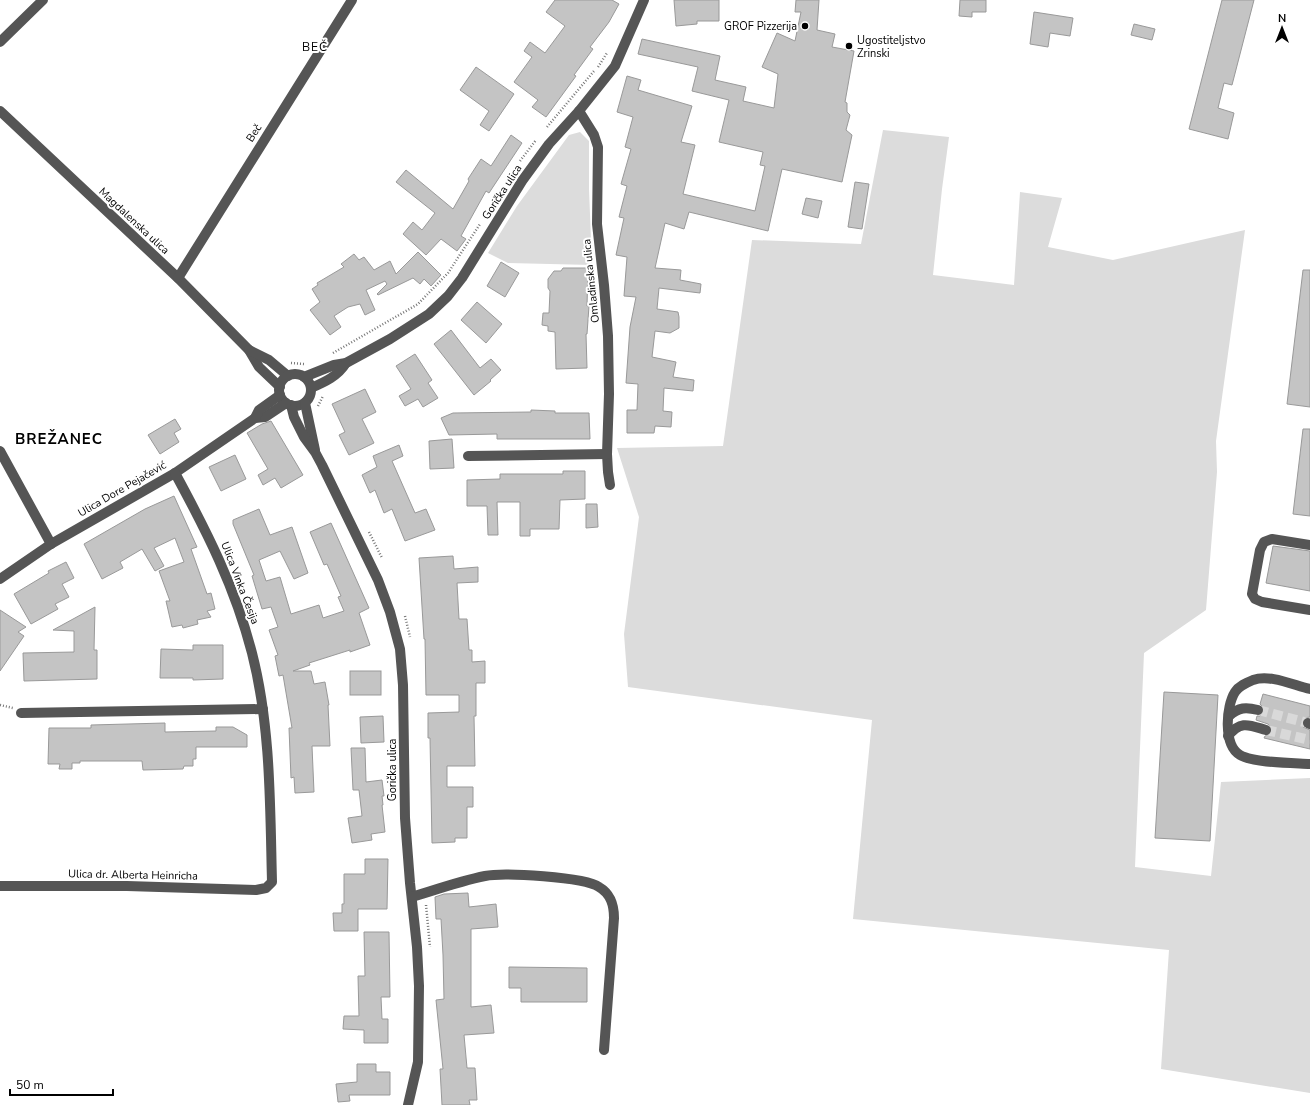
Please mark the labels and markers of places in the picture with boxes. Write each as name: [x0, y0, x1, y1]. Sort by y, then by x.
place label: GROF Pizzerija: [724, 19, 797, 34]
marker: GROF Pizzerija: [800, 21, 810, 31]
place label: Ugostiteljstvo Zrinski: [857, 33, 926, 61]
marker: Ugostiteljstvo Zrinski: [844, 41, 854, 51]

